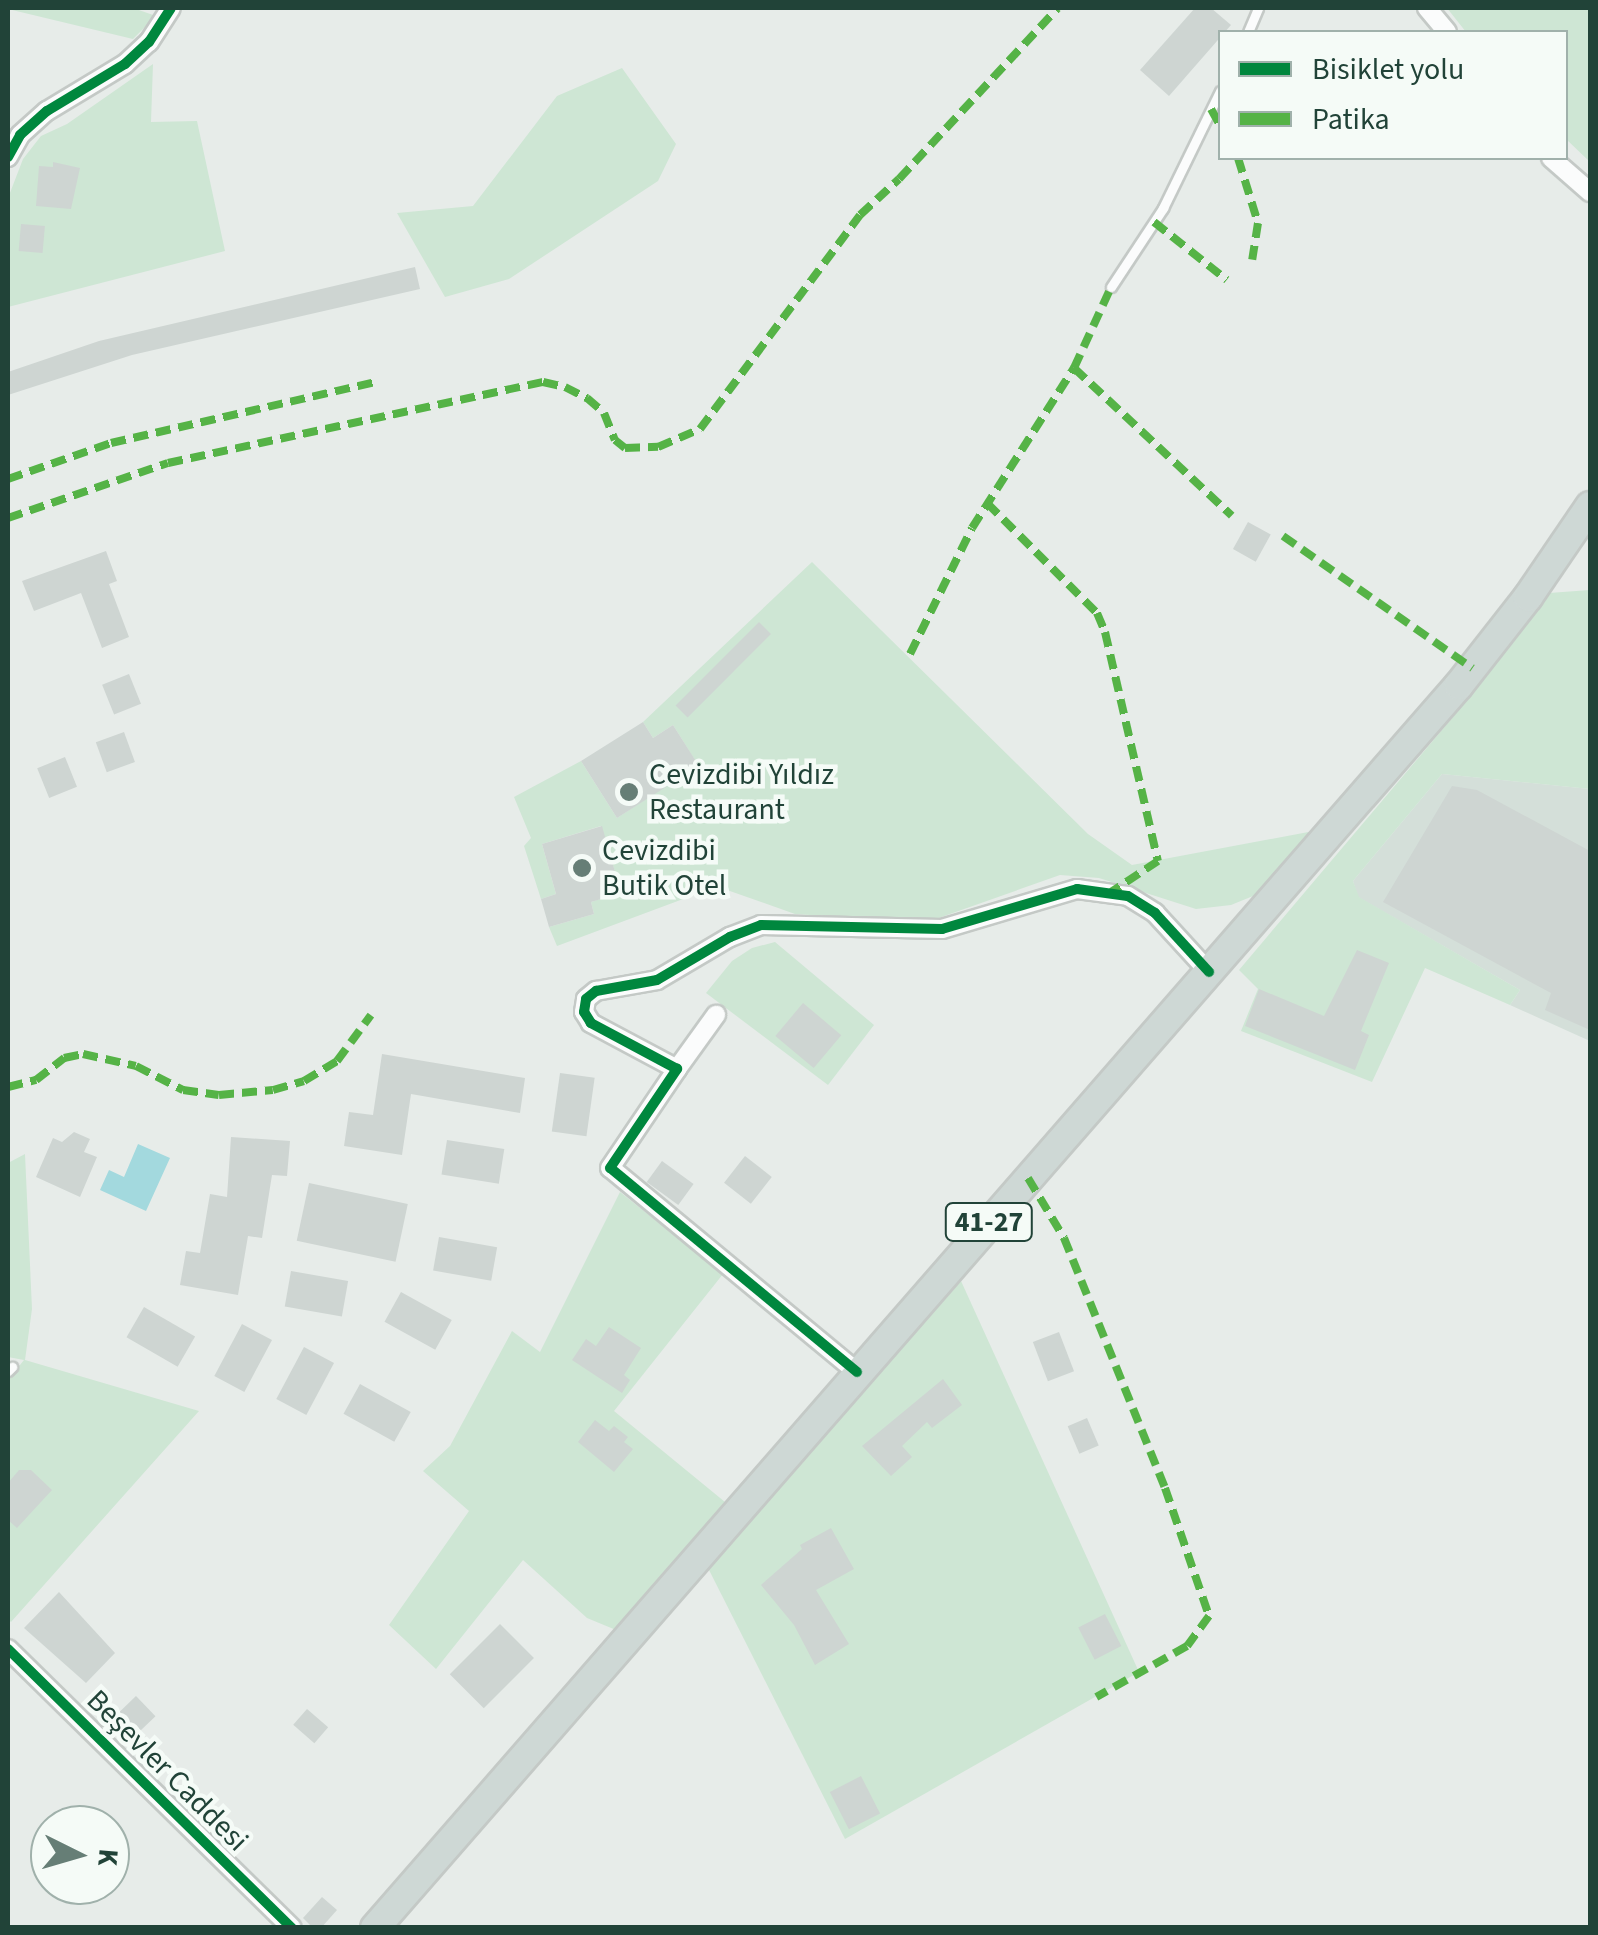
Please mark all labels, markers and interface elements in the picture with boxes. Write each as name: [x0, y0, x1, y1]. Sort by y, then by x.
legend: [1218, 30, 1568, 160]
text: Bisiklet yolu: [1312, 48, 1464, 91]
text: Patika: [1312, 98, 1390, 141]
place label: Cevizdibi Yıldız Restaurant: [649, 757, 834, 828]
marker: Cevizdibi Yıldız Restaurant: [618, 781, 640, 803]
place label: Cevizdibi Butik Otel: [602, 833, 727, 904]
marker: Cevizdibi Butik Otel: [571, 857, 593, 879]
road number: 41-27: [944, 1199, 1034, 1245]
street label: Beşevler Caddesi: [79, 1683, 255, 1859]
north arrow: [30, 1805, 130, 1905]
text: K: [87, 1847, 129, 1868]

